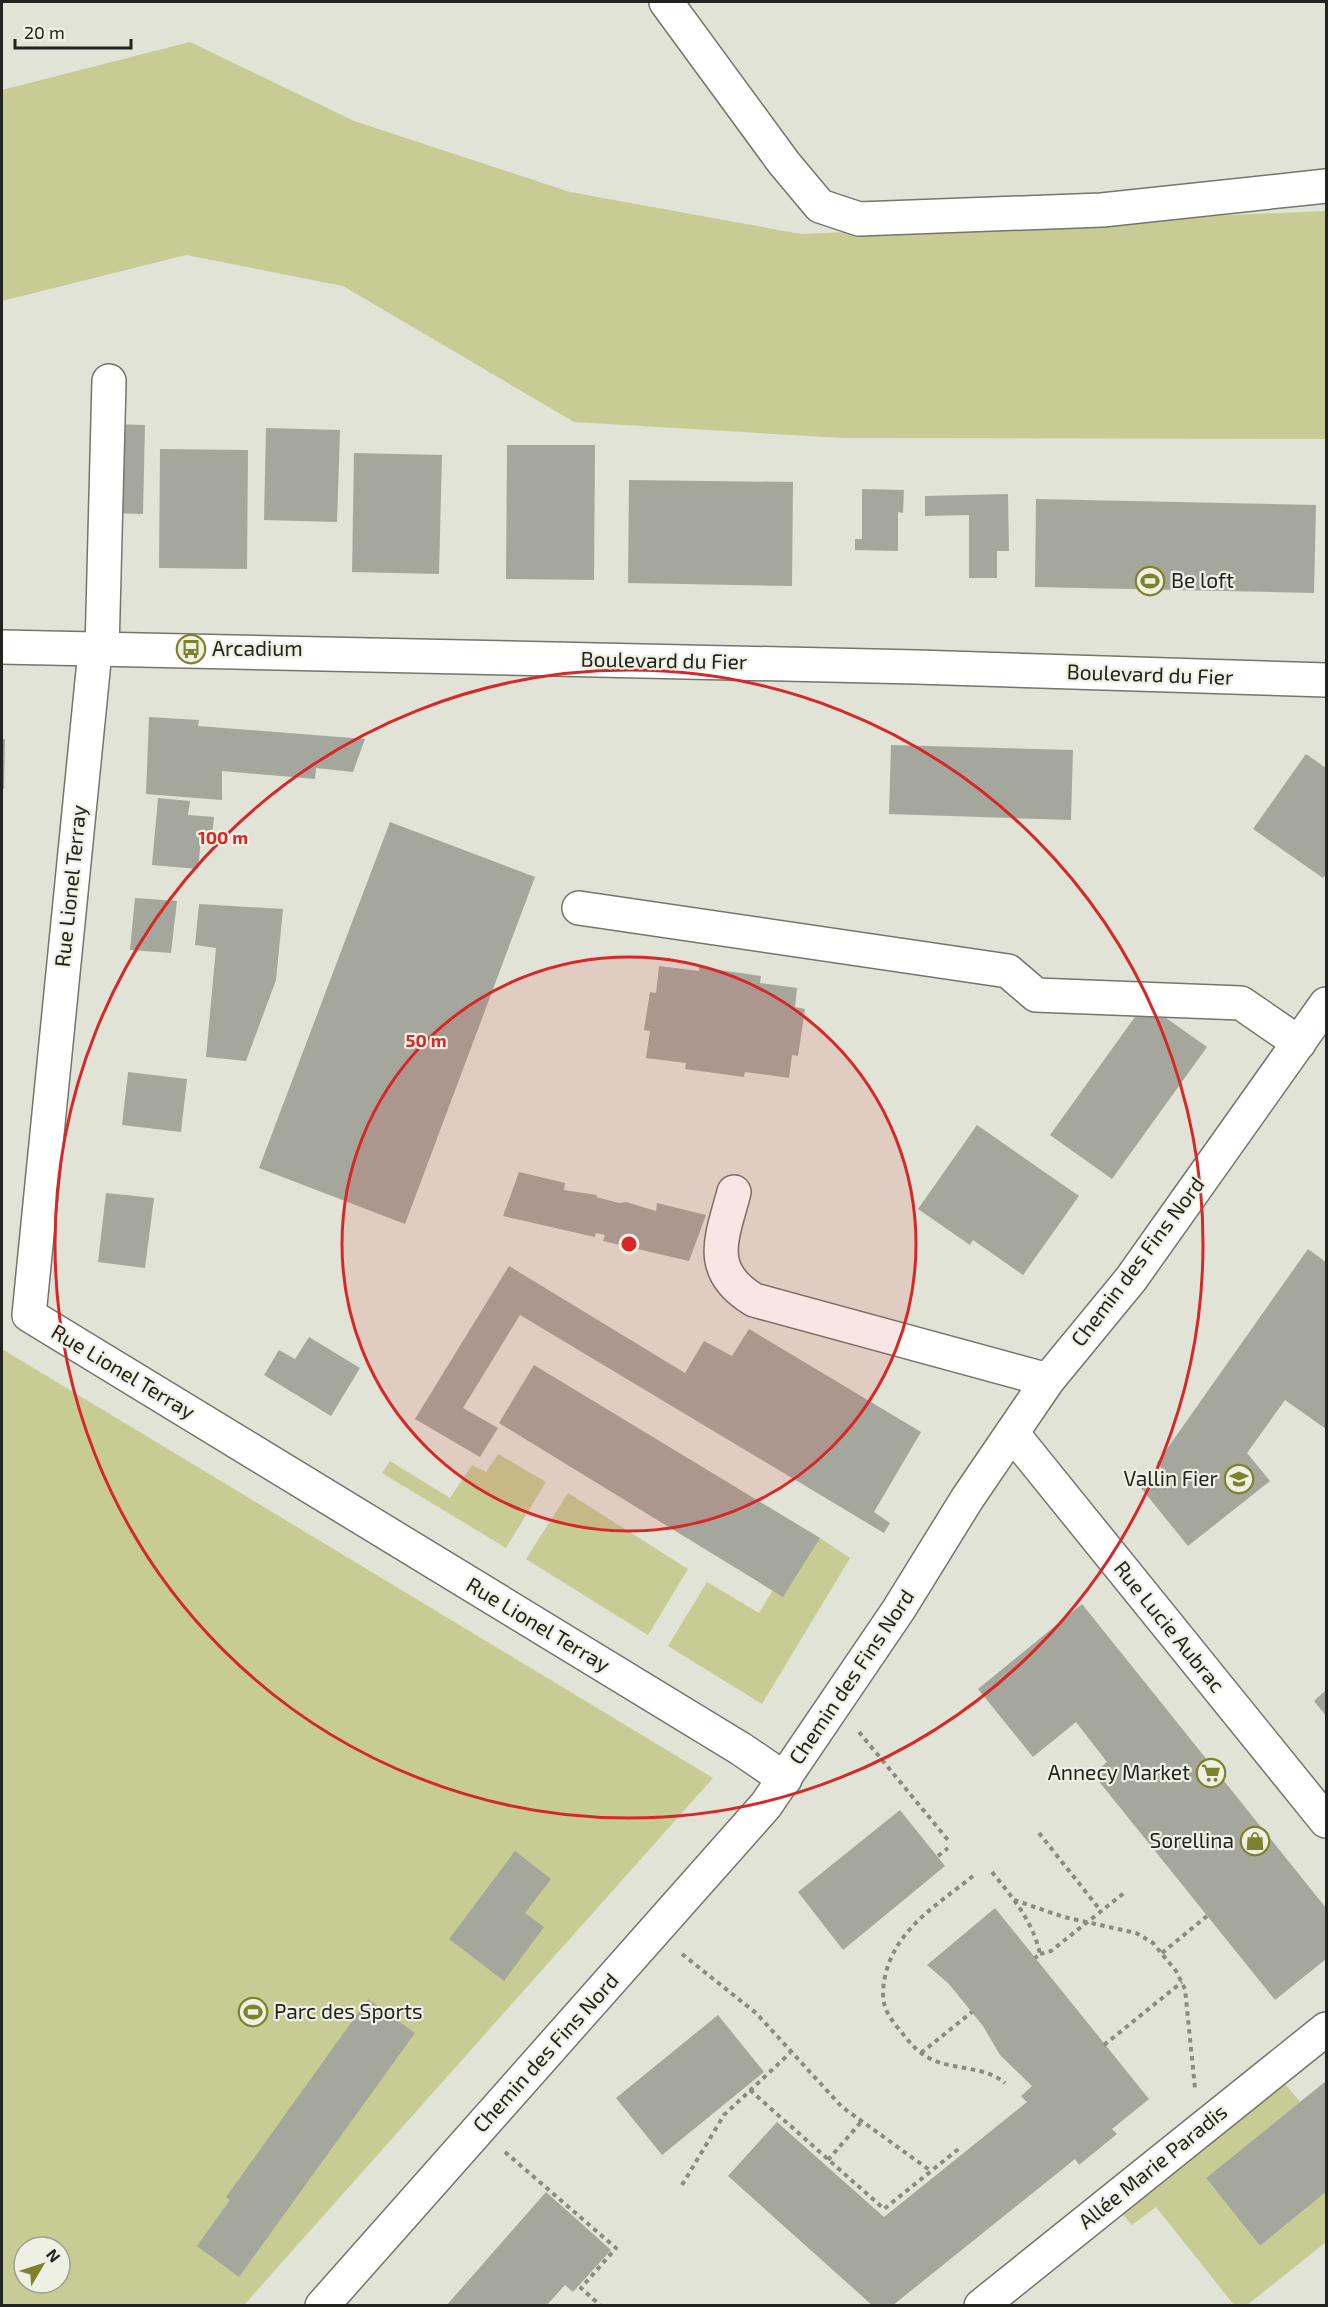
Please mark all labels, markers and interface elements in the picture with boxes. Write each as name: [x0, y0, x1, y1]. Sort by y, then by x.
scale bar: [15, 12, 130, 50]
text: 20 m: [24, 21, 65, 43]
sports icon: Be loft: [1134, 565, 1166, 597]
place label: Be loft: [1171, 567, 1234, 592]
bus stop icon: Arcadium: [175, 633, 207, 665]
place label: Arcadium: [212, 635, 303, 660]
street label: Boulevard du Fier: [580, 646, 748, 673]
street label: Boulevard du Fier: [1066, 658, 1234, 689]
street label: Rue Lionel Terray: [49, 804, 90, 968]
text: 100 m: [198, 826, 248, 848]
text: 50 m: [405, 1029, 447, 1051]
street label: Chemin des Fins Nord: [1065, 1171, 1209, 1351]
centre of rings: [619, 1234, 639, 1254]
street label: Rue Lionel Terray: [48, 1318, 200, 1423]
school or university icon: Vallin Fier: [1223, 1463, 1255, 1495]
place label: Vallin Fier: [1123, 1465, 1219, 1490]
street label: Rue Lucie Aubrac: [1110, 1555, 1231, 1697]
street label: Rue Lionel Terray: [463, 1571, 615, 1676]
street label: Chemin des Fins Nord: [783, 1584, 919, 1768]
supermarket icon: Annecy Market: [1195, 1757, 1227, 1789]
place label: Annecy Market: [1048, 1759, 1190, 1784]
shop icon: Sorellina: [1239, 1825, 1271, 1857]
place label: Sorellina: [1149, 1827, 1234, 1852]
street label: Chemin des Fins Nord: [467, 1967, 623, 2137]
sports icon: Parc des Sports: [237, 1996, 269, 2028]
place label: Parc des Sports: [274, 1998, 423, 2023]
street label: Allée Marie Paradis: [1073, 2098, 1231, 2233]
north arrow: [12, 2235, 72, 2295]
text: N: [43, 2245, 65, 2266]

